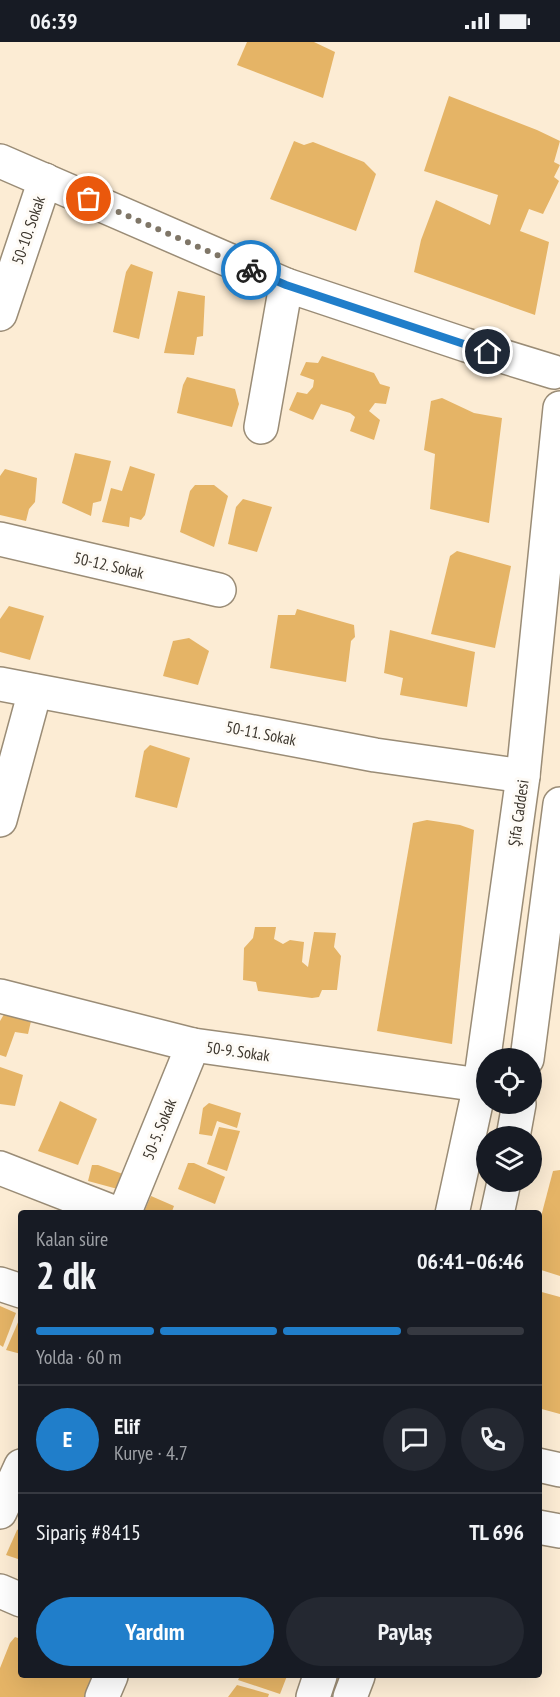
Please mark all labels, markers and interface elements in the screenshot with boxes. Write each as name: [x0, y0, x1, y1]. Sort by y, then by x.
text: 06:39: [30, 7, 78, 35]
pin: [63, 173, 114, 224]
icon: bag: [72, 182, 105, 215]
street label: 50-10. Sokak: [7, 192, 49, 267]
courier: [221, 240, 281, 300]
icon: bike: [235, 254, 268, 287]
pin: [462, 326, 513, 377]
icon: home: [471, 335, 504, 368]
street label: 50-12. Sokak: [72, 547, 147, 583]
street label: 50-11. Sokak: [224, 716, 299, 750]
street label: Şifa Caddesi: [503, 778, 533, 848]
street label: 50-9. Sokak: [205, 1037, 272, 1065]
map controls: [476, 1048, 542, 1192]
button: locate: [476, 1048, 542, 1114]
street label: 50-5. Sokak: [138, 1095, 181, 1162]
button: layers: [476, 1126, 542, 1192]
text: Kalan süre: [36, 1226, 108, 1252]
text: 06:41–06:46: [417, 1247, 524, 1275]
text: 2 dk: [36, 1249, 96, 1300]
text: Yolda · 60 m: [36, 1344, 122, 1370]
button: chat: [383, 1408, 446, 1471]
button: phone: [461, 1408, 524, 1471]
text: Elif: [114, 1412, 140, 1440]
text: E: [63, 1425, 72, 1453]
text: Kurye · 4.7: [114, 1440, 188, 1466]
text: Sipariş #8415: [36, 1518, 141, 1546]
text: TL 696: [469, 1518, 524, 1546]
button: Yardım: [36, 1597, 274, 1666]
button: Paylaş: [286, 1597, 524, 1666]

